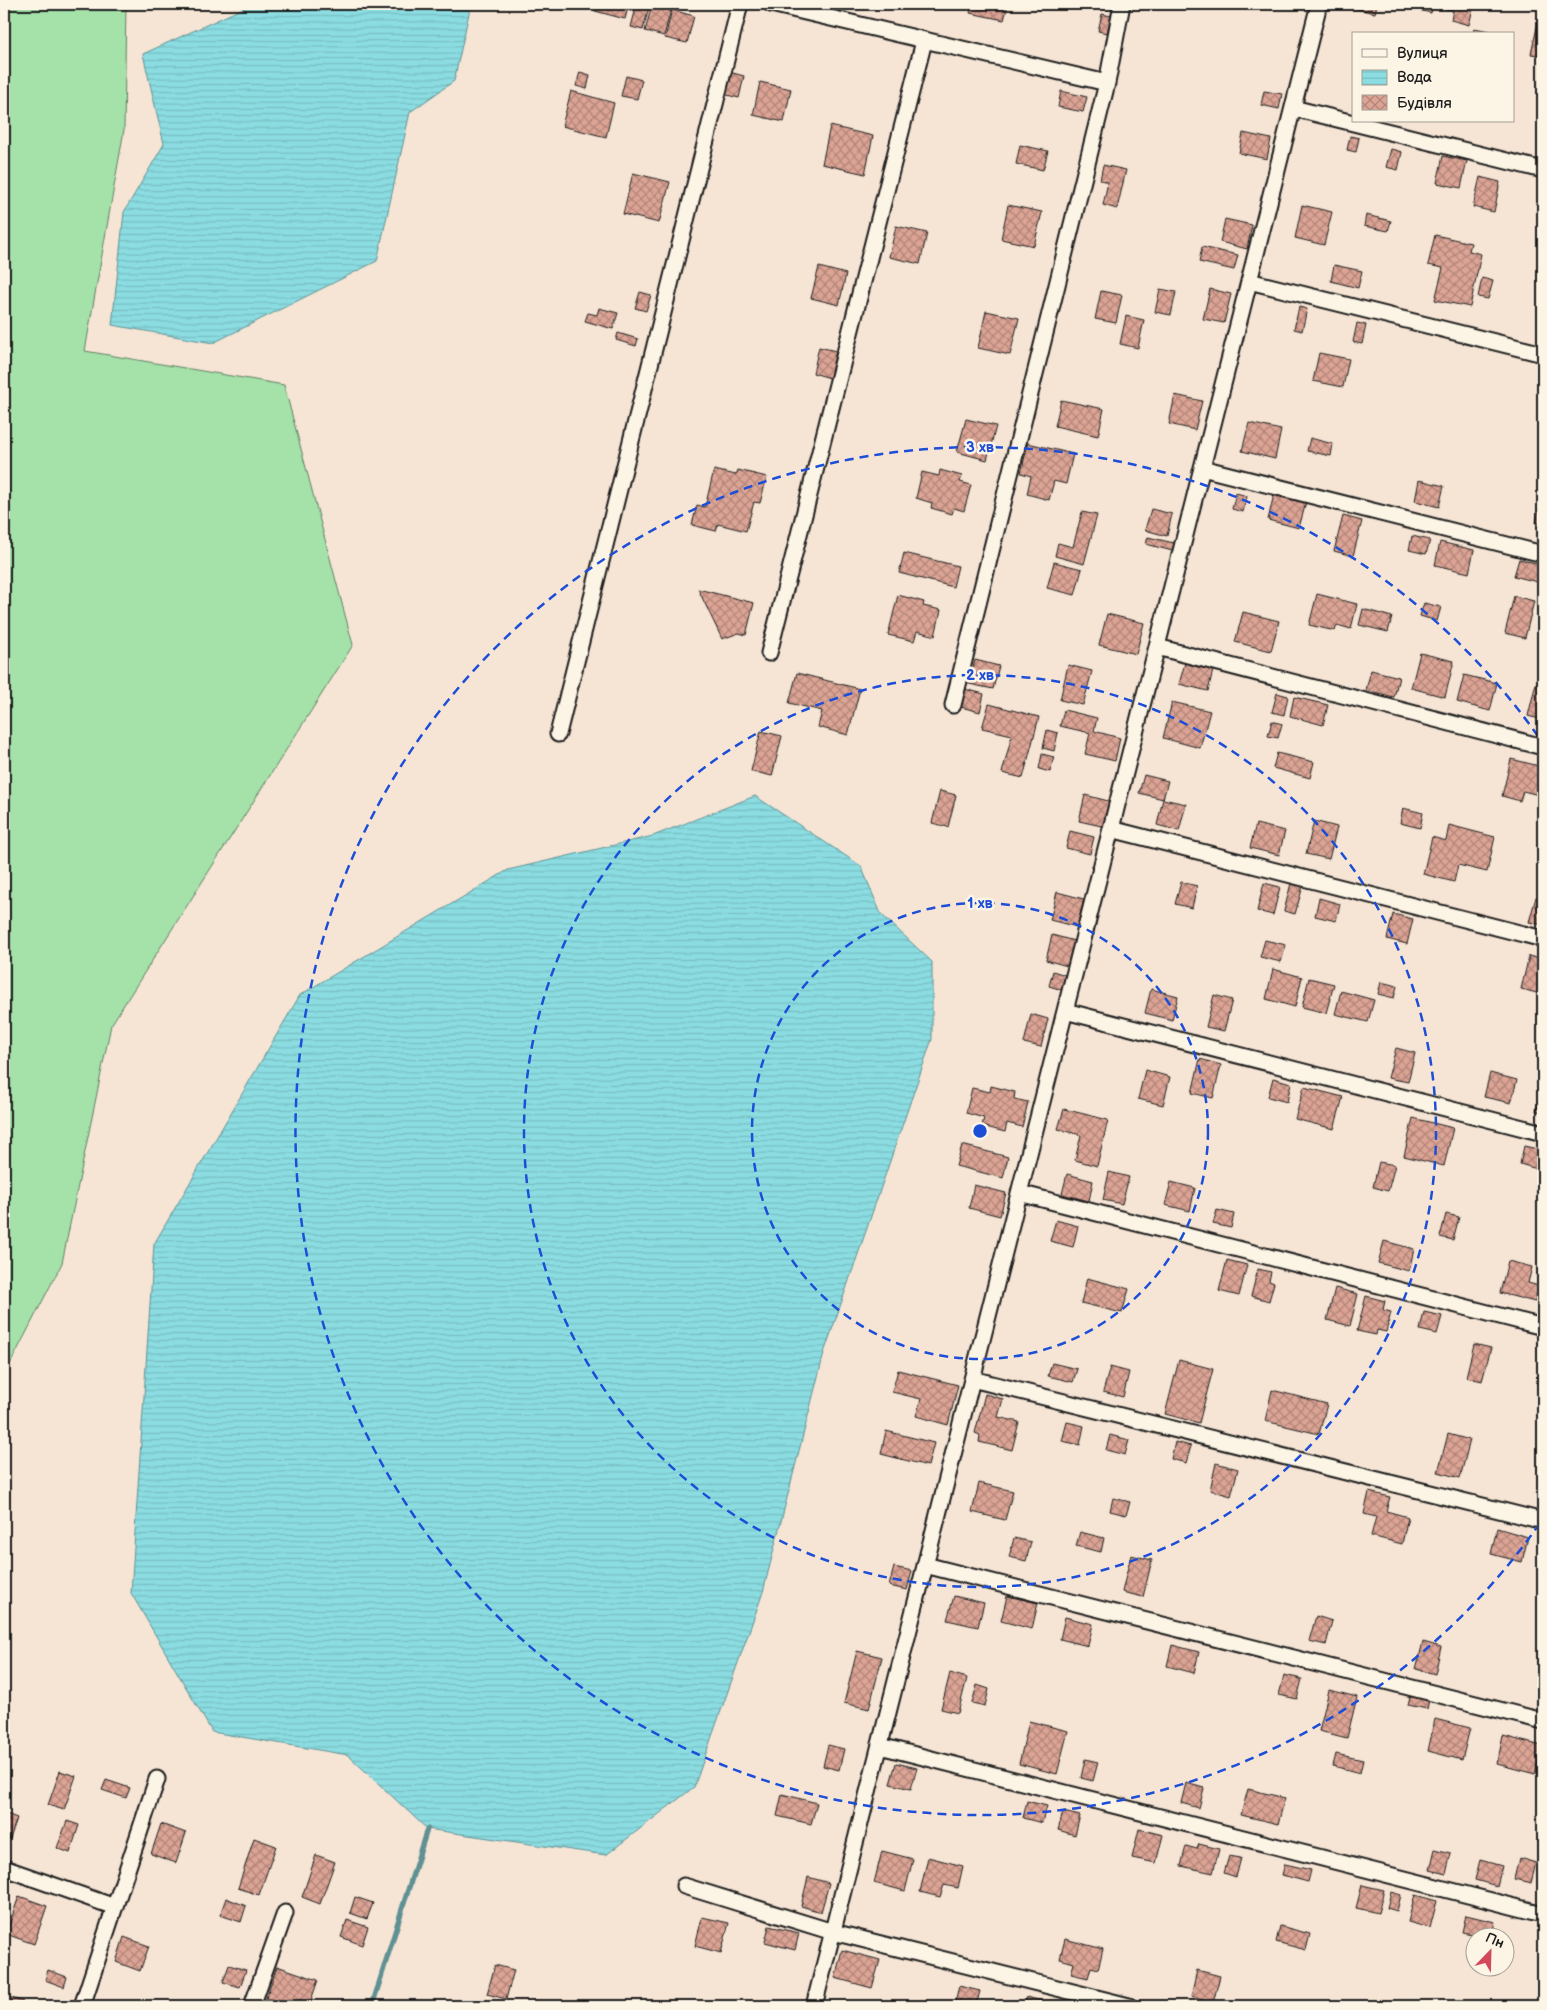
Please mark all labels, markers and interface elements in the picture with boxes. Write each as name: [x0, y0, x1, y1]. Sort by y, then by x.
legend: [1352, 32, 1514, 122]
text: Вулиця: [1397, 44, 1448, 63]
text: Вода: [1397, 68, 1432, 87]
text: Будівля: [1397, 94, 1452, 113]
text: 3 хв: [966, 438, 994, 457]
text: 2 хв: [966, 666, 994, 685]
text: 1 хв: [967, 894, 993, 913]
centre of rings: [971, 1122, 989, 1140]
north arrow: [1464, 1928, 1514, 1978]
text: Пн: [1483, 1929, 1507, 1952]

